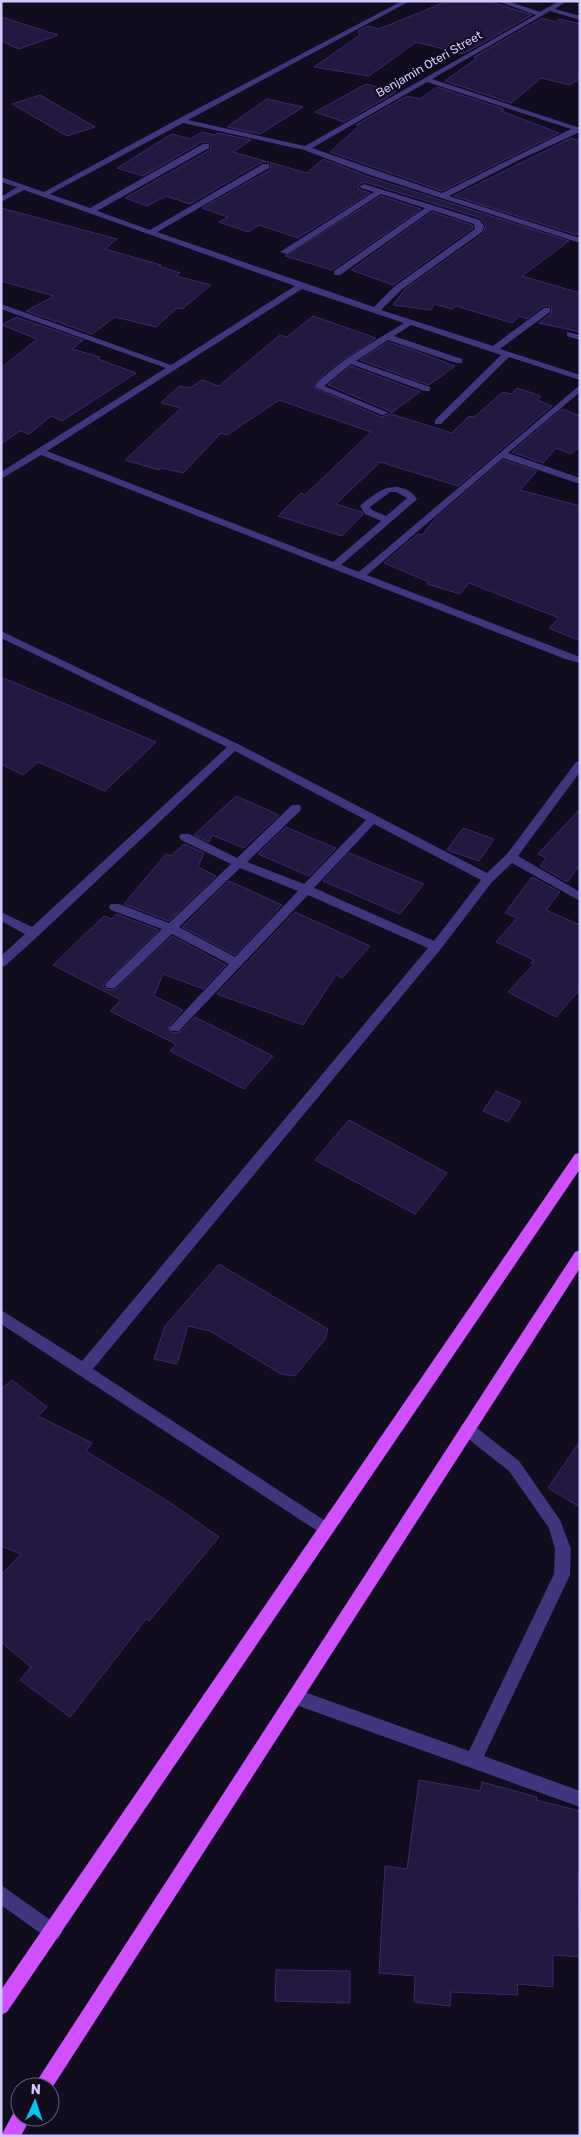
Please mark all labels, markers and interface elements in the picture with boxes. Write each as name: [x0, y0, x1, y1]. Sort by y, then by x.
street label: Benjamin Oteri Street: [373, 28, 485, 100]
north arrow: [10, 2077, 60, 2127]
text: N: [30, 2081, 41, 2098]

